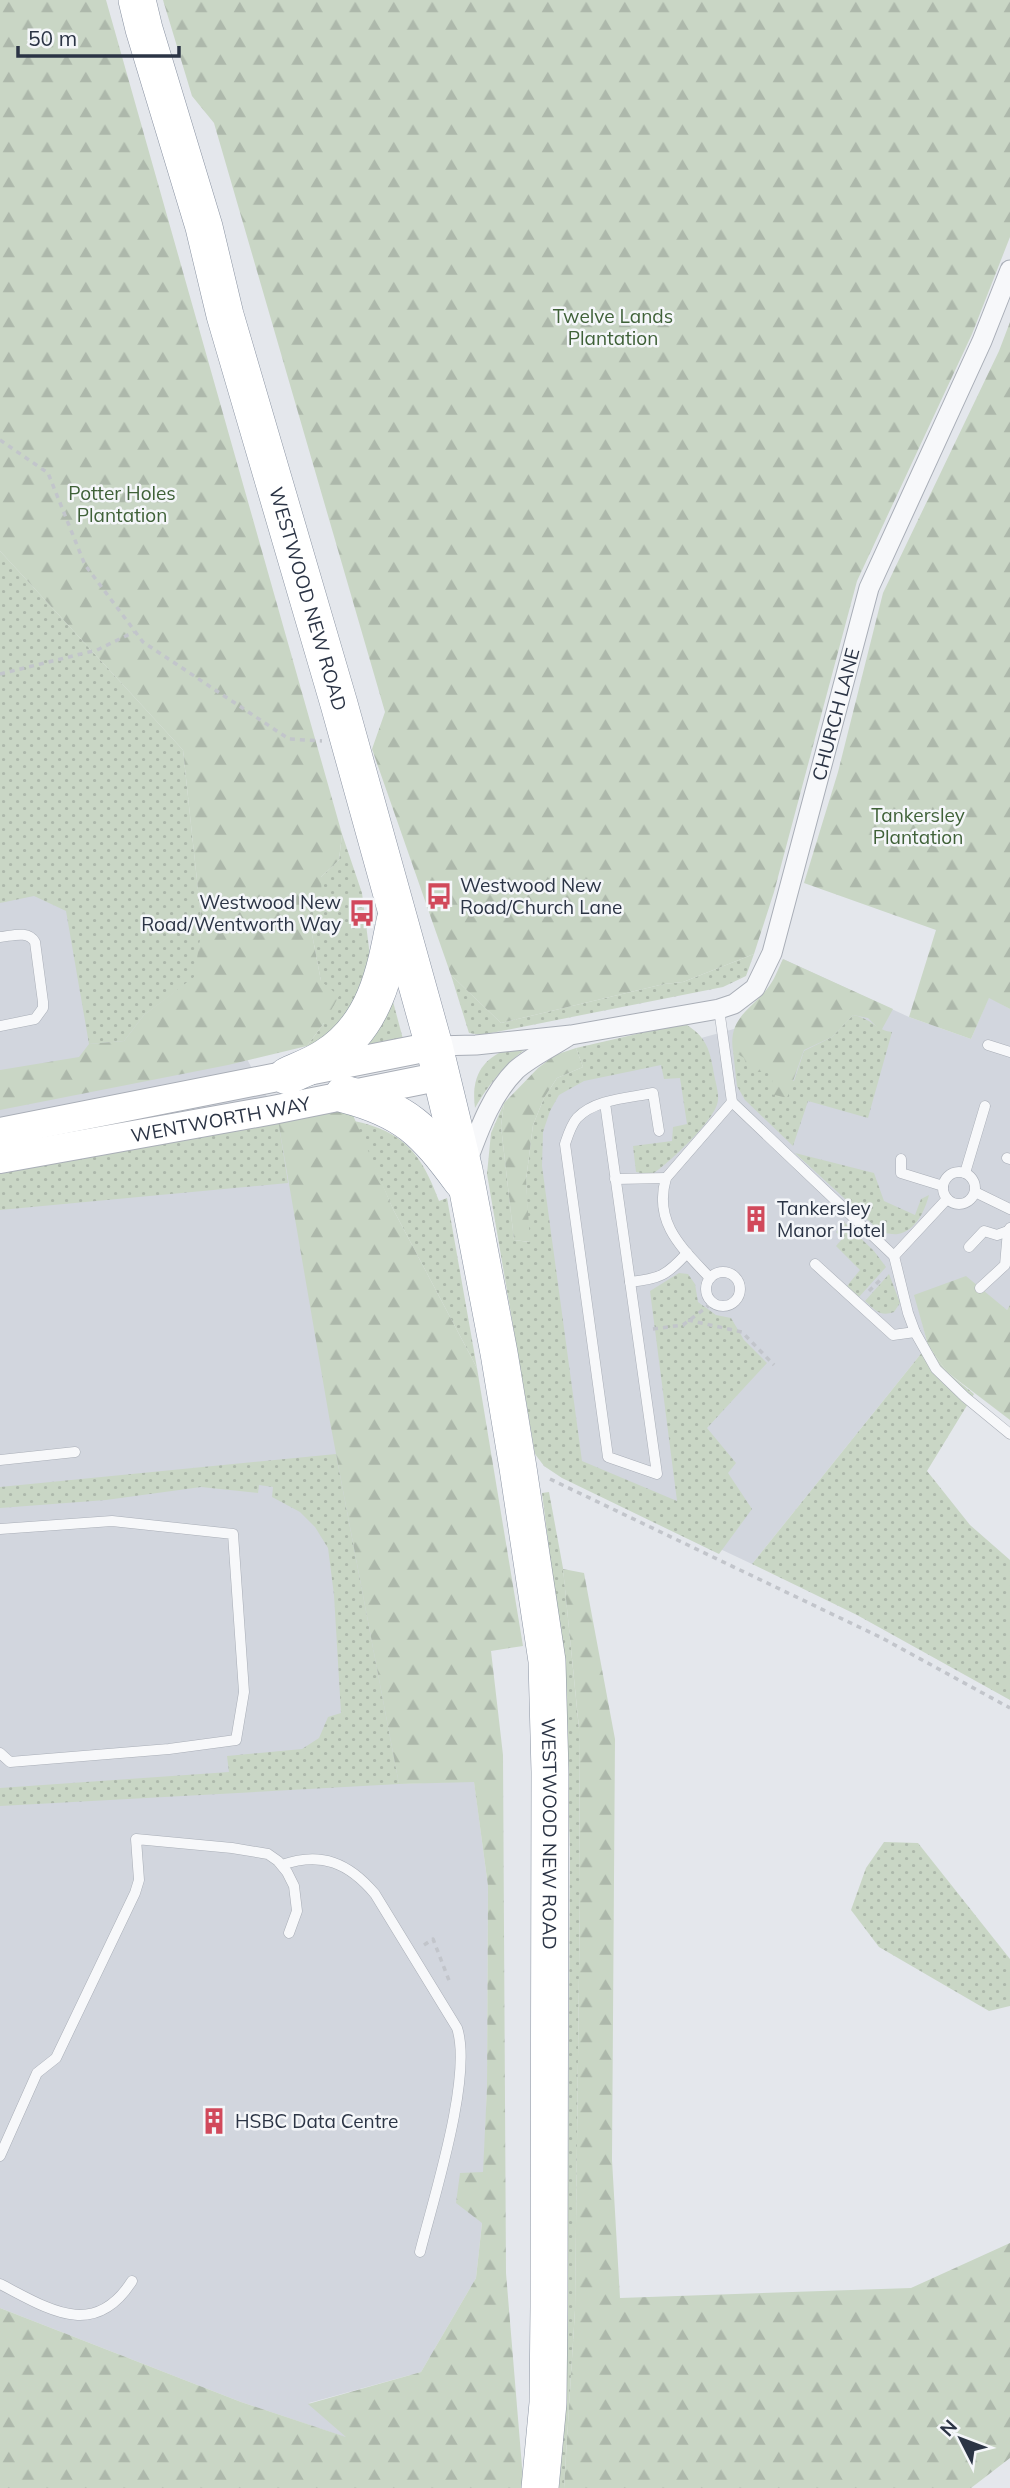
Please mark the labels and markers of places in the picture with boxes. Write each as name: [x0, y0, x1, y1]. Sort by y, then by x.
place label: Westwood New Road/Church Lane: [460, 873, 622, 919]
bus stop icon: Westwood New Road/Church Lane: [424, 881, 454, 911]
place label: Westwood New Road/Wentworth Way: [141, 890, 341, 936]
bus stop icon: Westwood New Road/Wentworth Way: [347, 898, 377, 928]
place label: Tankersley Manor Hotel: [777, 1196, 885, 1242]
building icon: Tankersley Manor Hotel: [741, 1204, 771, 1234]
building icon: HSBC Data Centre: [199, 2106, 229, 2136]
place label: HSBC Data Centre: [235, 2109, 398, 2133]

